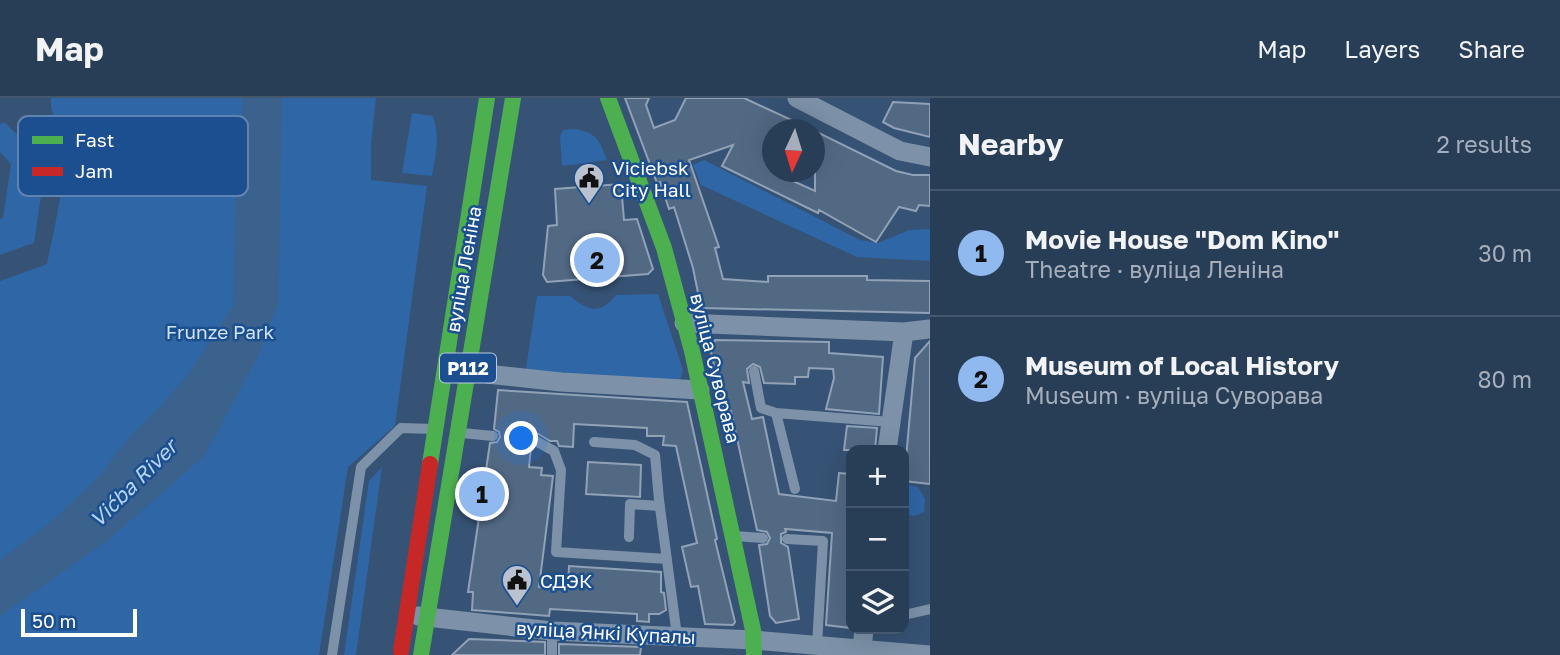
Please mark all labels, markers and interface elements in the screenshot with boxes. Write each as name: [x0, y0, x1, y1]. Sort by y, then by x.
text: Map: [35, 29, 104, 68]
text: Map: [1257, 34, 1306, 63]
text: Layers: [1344, 34, 1420, 63]
text: Share: [1458, 34, 1525, 63]
legend: [18, 116, 248, 196]
north arrow: [762, 119, 825, 182]
text: Nearby: [958, 126, 1063, 162]
text: Fast: [75, 128, 114, 151]
text: 2 results: [1436, 130, 1532, 158]
place label: Viciebsk City Hall: [612, 156, 691, 201]
text: Jam: [75, 159, 113, 182]
public building icon: Viciebsk City Hall: [572, 161, 606, 205]
street label: вуліца Леніна: [441, 204, 485, 334]
text: Movie House "Dom Kino": [1025, 224, 1339, 255]
pin: 2: [574, 234, 620, 286]
text: 1: [975, 239, 987, 267]
text: 30 m: [1478, 239, 1532, 267]
text: Theatre · вуліца Леніна: [1025, 255, 1284, 283]
street label: вуліца Суворава: [686, 291, 746, 445]
park label: Frunze Park: [166, 320, 275, 343]
text: Museum of Local History: [1025, 350, 1339, 381]
road number: Р112: [440, 354, 496, 382]
text: 2: [974, 365, 988, 393]
text: 80 m: [1478, 365, 1532, 393]
text: Museum · вуліца Суворава: [1025, 381, 1323, 409]
your location: [504, 421, 538, 455]
water label: Vićba River: [84, 432, 184, 532]
map controls: [846, 445, 909, 634]
button: +: [846, 445, 909, 508]
pin: 1: [459, 468, 505, 520]
button: −: [846, 508, 909, 571]
public building icon: СДЭК: [500, 563, 534, 607]
place label: СДЭК: [540, 569, 592, 592]
button: layers: [846, 571, 909, 634]
scale bar: [21, 606, 136, 638]
text: 50 m: [32, 609, 76, 632]
street label: вуліца Янкі Купалы: [516, 616, 696, 648]

